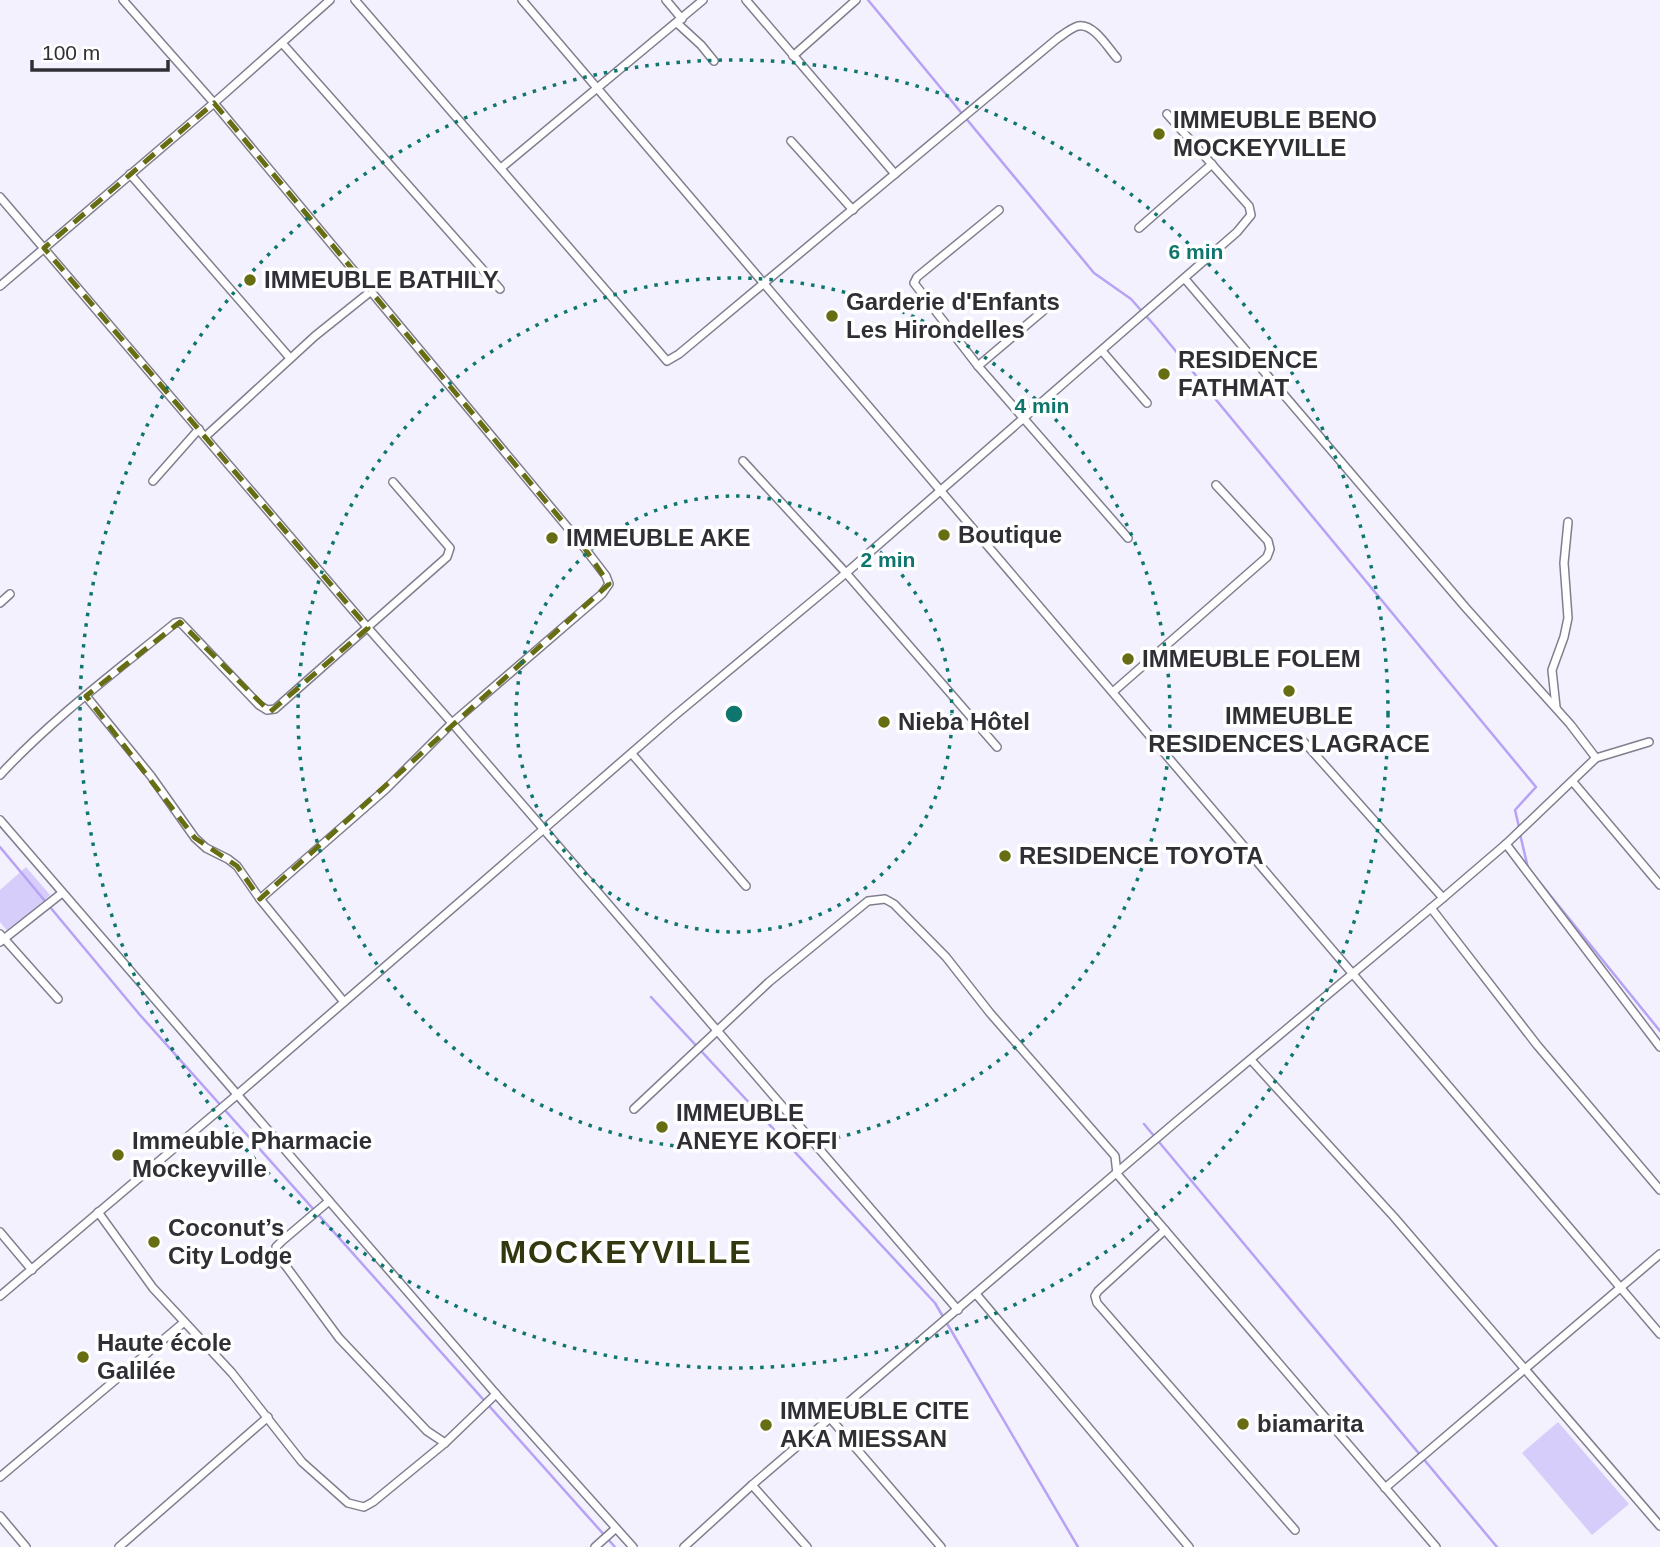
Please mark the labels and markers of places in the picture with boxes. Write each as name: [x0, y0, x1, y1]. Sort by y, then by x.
place label: IMMEUBLE BENO MOCKEYVILLE: [1173, 106, 1377, 161]
marker: IMMEUBLE BENO MOCKEYVILLE: [1151, 126, 1167, 142]
place label: IMMEUBLE BATHILY: [264, 266, 499, 293]
marker: IMMEUBLE BATHILY: [242, 272, 258, 288]
place label: Garderie d'Enfants Les Hirondelles: [846, 288, 1060, 343]
marker: Garderie d'Enfants Les Hirondelles: [824, 308, 840, 324]
place label: RESIDENCE FATHMAT: [1178, 346, 1318, 401]
marker: RESIDENCE FATHMAT: [1156, 366, 1172, 382]
place label: Boutique: [958, 521, 1062, 548]
place label: IMMEUBLE AKE: [566, 524, 750, 551]
marker: Boutique: [936, 527, 952, 543]
marker: IMMEUBLE AKE: [544, 530, 560, 546]
place label: IMMEUBLE FOLEM: [1142, 645, 1361, 672]
marker: IMMEUBLE FOLEM: [1120, 651, 1136, 667]
marker: IMMEUBLE RESIDENCES LAGRACE: [1281, 683, 1297, 699]
centre of rings: [722, 702, 746, 726]
place label: IMMEUBLE RESIDENCES LAGRACE: [1148, 702, 1430, 757]
place label: Nieba Hôtel: [898, 708, 1030, 735]
marker: Nieba Hôtel: [876, 714, 892, 730]
place label: RESIDENCE TOYOTA: [1019, 842, 1263, 869]
marker: RESIDENCE TOYOTA: [997, 848, 1013, 864]
place label: IMMEUBLE ANEYE KOFFI: [676, 1099, 837, 1154]
marker: IMMEUBLE ANEYE KOFFI: [654, 1119, 670, 1135]
place label: Immeuble Pharmacie Mockeyville: [132, 1127, 372, 1182]
marker: Immeuble Pharmacie Mockeyville: [110, 1147, 126, 1163]
place label: Coconut’s City Lodge: [168, 1214, 292, 1269]
marker: Coconut’s City Lodge: [146, 1234, 162, 1250]
place label: Haute école Galilée: [97, 1329, 232, 1384]
marker: Haute école Galilée: [75, 1349, 91, 1365]
place label: IMMEUBLE CITE AKA MIESSAN: [780, 1397, 969, 1452]
place label: biamarita: [1257, 1410, 1364, 1437]
marker: biamarita: [1235, 1416, 1251, 1432]
marker: IMMEUBLE CITE AKA MIESSAN: [758, 1417, 774, 1433]

